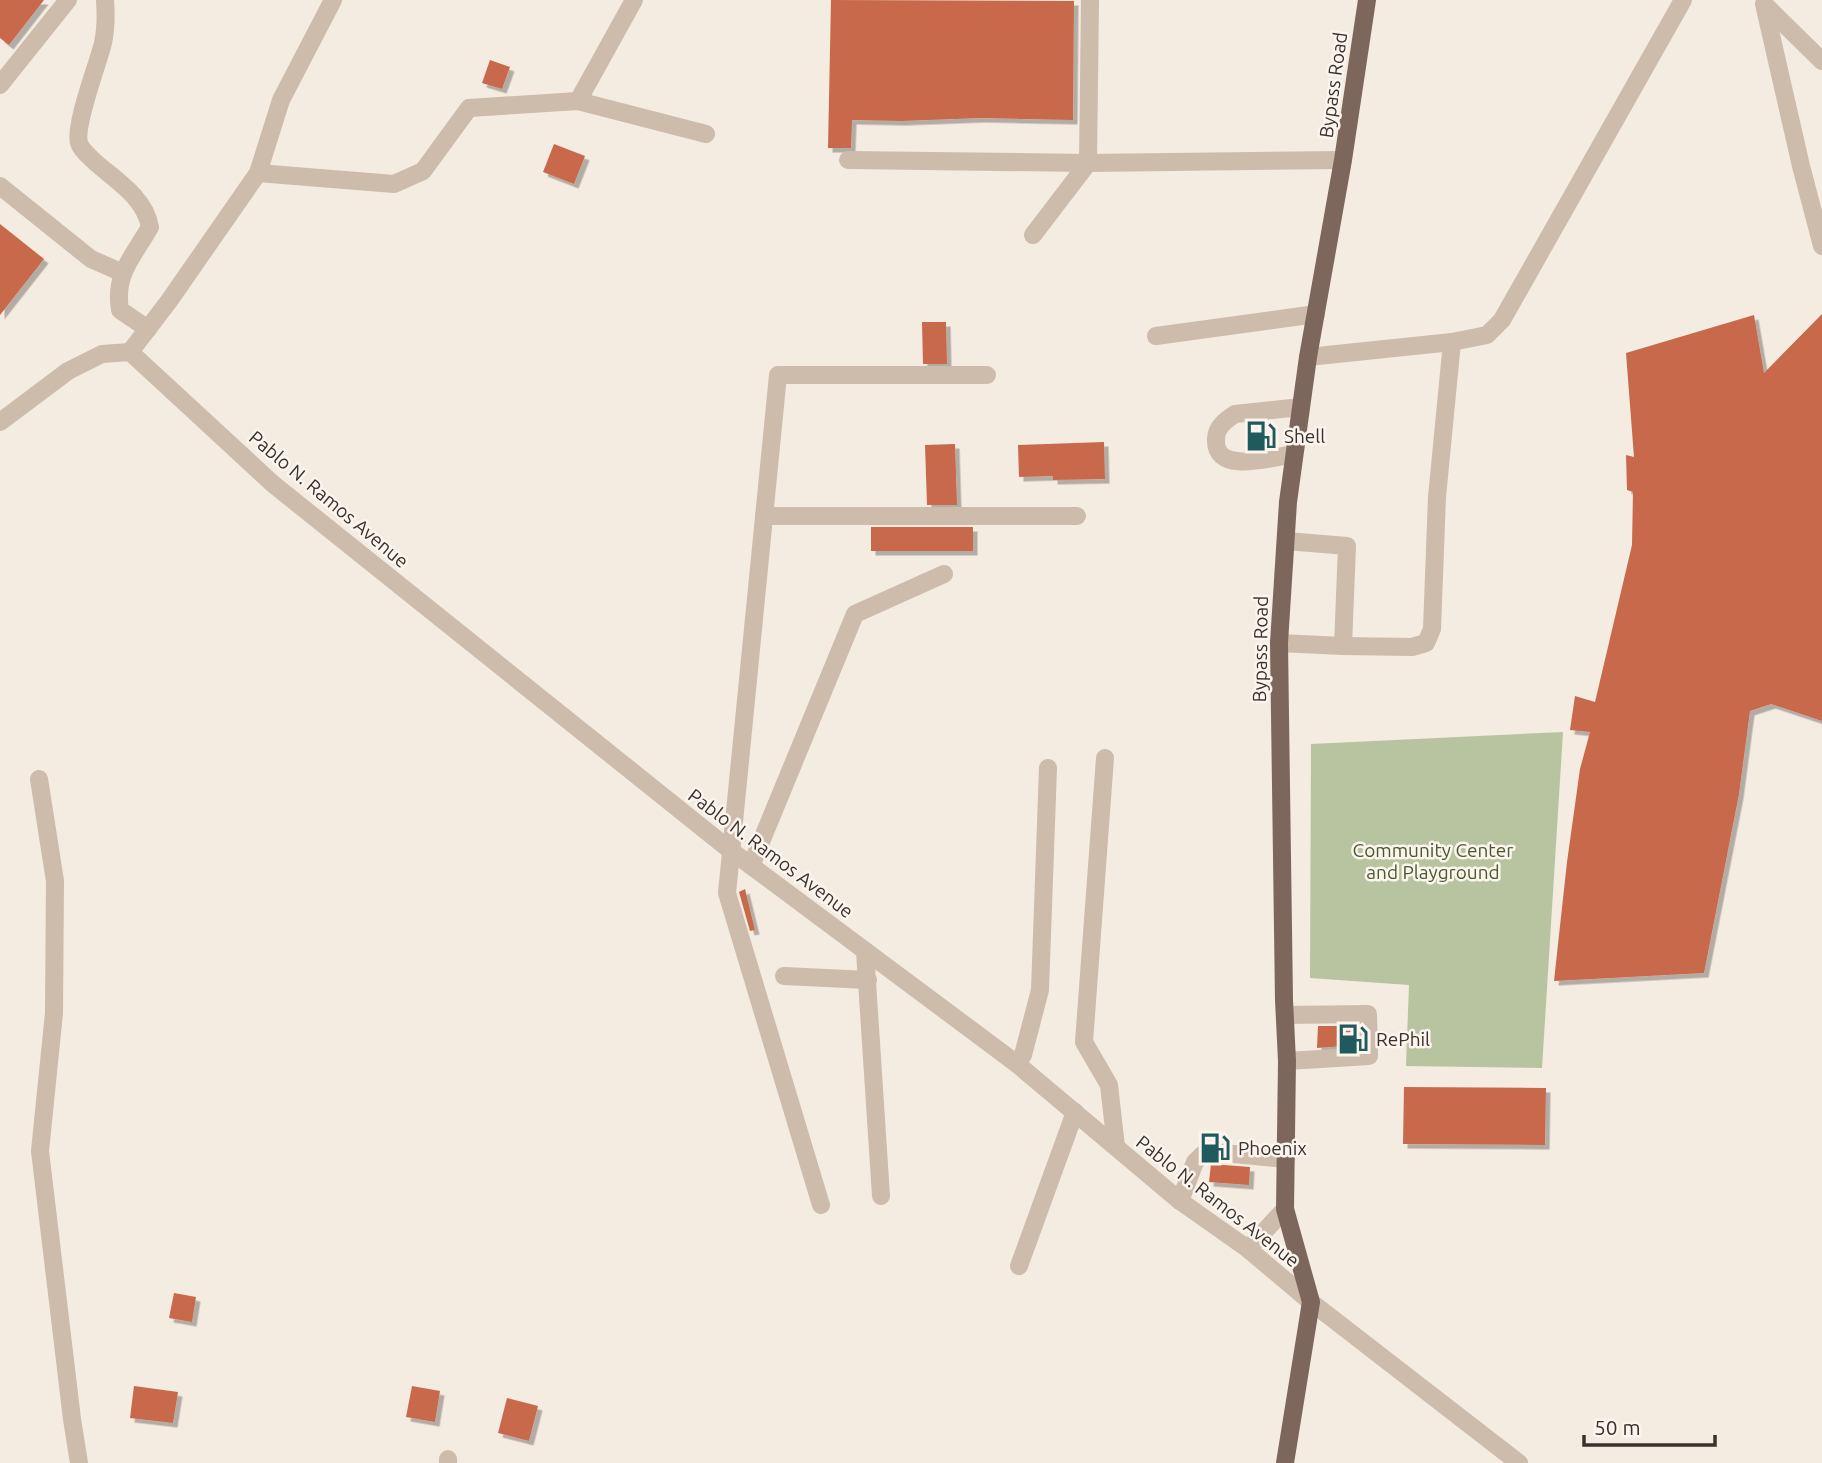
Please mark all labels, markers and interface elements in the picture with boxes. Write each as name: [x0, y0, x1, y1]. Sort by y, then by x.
street label: Bypass Road: [1315, 31, 1351, 139]
fuel station icon: Shell: [1244, 419, 1278, 453]
place label: Shell: [1284, 425, 1325, 447]
street label: Pablo N. Ramos Avenue: [245, 426, 413, 572]
street label: Bypass Road: [1248, 595, 1272, 703]
street label: Pablo N. Ramos Avenue: [684, 784, 858, 922]
park label: Community Center and Playground: [1353, 839, 1513, 883]
fuel station icon: RePhil: [1336, 1022, 1370, 1056]
place label: RePhil: [1376, 1028, 1430, 1050]
street label: Pablo N. Ramos Avenue: [1132, 1131, 1304, 1271]
fuel station icon: Phoenix: [1198, 1131, 1232, 1165]
place label: Phoenix: [1238, 1137, 1307, 1159]
scale bar: [1584, 1404, 1715, 1448]
text: 50 m: [1594, 1415, 1641, 1439]

